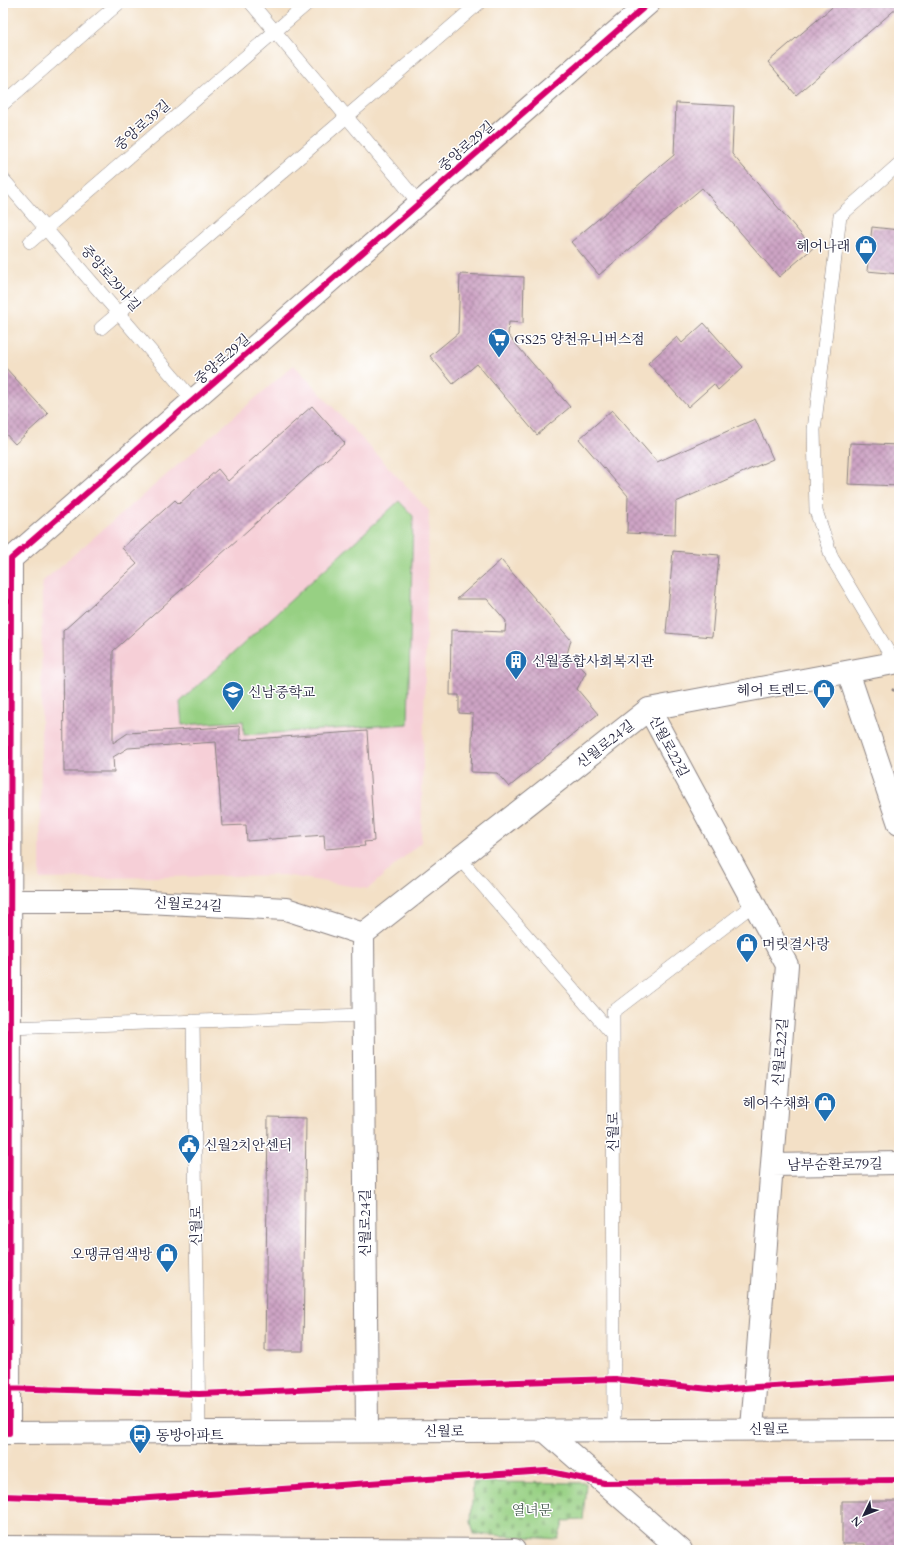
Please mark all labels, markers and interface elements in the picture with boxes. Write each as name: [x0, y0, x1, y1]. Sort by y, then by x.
street label: 중앙로39길: [110, 96, 174, 155]
street label: 중앙로29길: [434, 117, 498, 176]
shop icon: 헤어나래: [853, 233, 879, 266]
place label: 헤어나래: [796, 237, 850, 256]
street label: 중앙로29나길: [77, 241, 145, 315]
supermarket icon: GS25 양천유니버스점: [486, 326, 512, 359]
street label: 중앙로29길: [190, 330, 254, 389]
place label: GS25 양천유니버스점: [514, 330, 645, 349]
building icon: 신월종합사회복지관: [503, 648, 529, 681]
place label: 신월종합사회복지관: [532, 652, 654, 671]
shop icon: 헤어 트렌드: [811, 677, 837, 710]
school or university icon: 신남중학교: [220, 679, 246, 712]
place label: 헤어 트렌드: [737, 681, 808, 700]
place label: 신남중학교: [248, 683, 316, 702]
street label: 신월로22길: [644, 712, 693, 781]
street label: 신월로24길: [572, 716, 638, 773]
street label: 신월로24길: [153, 893, 223, 916]
shop icon: 머릿결사랑: [734, 931, 760, 964]
place label: 머릿결사랑: [762, 935, 830, 954]
street label: 신월로22길: [769, 1017, 792, 1087]
shop icon: 헤어수채화: [812, 1090, 838, 1123]
place label: 헤어수채화: [742, 1094, 810, 1113]
street label: 신월로: [604, 1111, 623, 1152]
public building icon: 신월2치안센터: [176, 1132, 202, 1165]
place label: 신월2치안센터: [204, 1136, 292, 1155]
street label: 남부순환로79길: [787, 1154, 883, 1175]
street label: 신월로24길: [356, 1189, 375, 1257]
street label: 신월로: [187, 1205, 206, 1246]
shop icon: 오땡큐염색방: [154, 1241, 180, 1274]
place label: 오땡큐염색방: [71, 1245, 152, 1264]
street label: 신월로: [749, 1420, 790, 1439]
bus stop icon: 동방아파트: [127, 1422, 153, 1455]
street label: 신월로: [424, 1422, 465, 1441]
place label: 동방아파트: [156, 1426, 224, 1445]
north arrow: [844, 1495, 884, 1535]
park label: 열녀문: [512, 1501, 552, 1520]
text: N: [848, 1513, 866, 1530]

